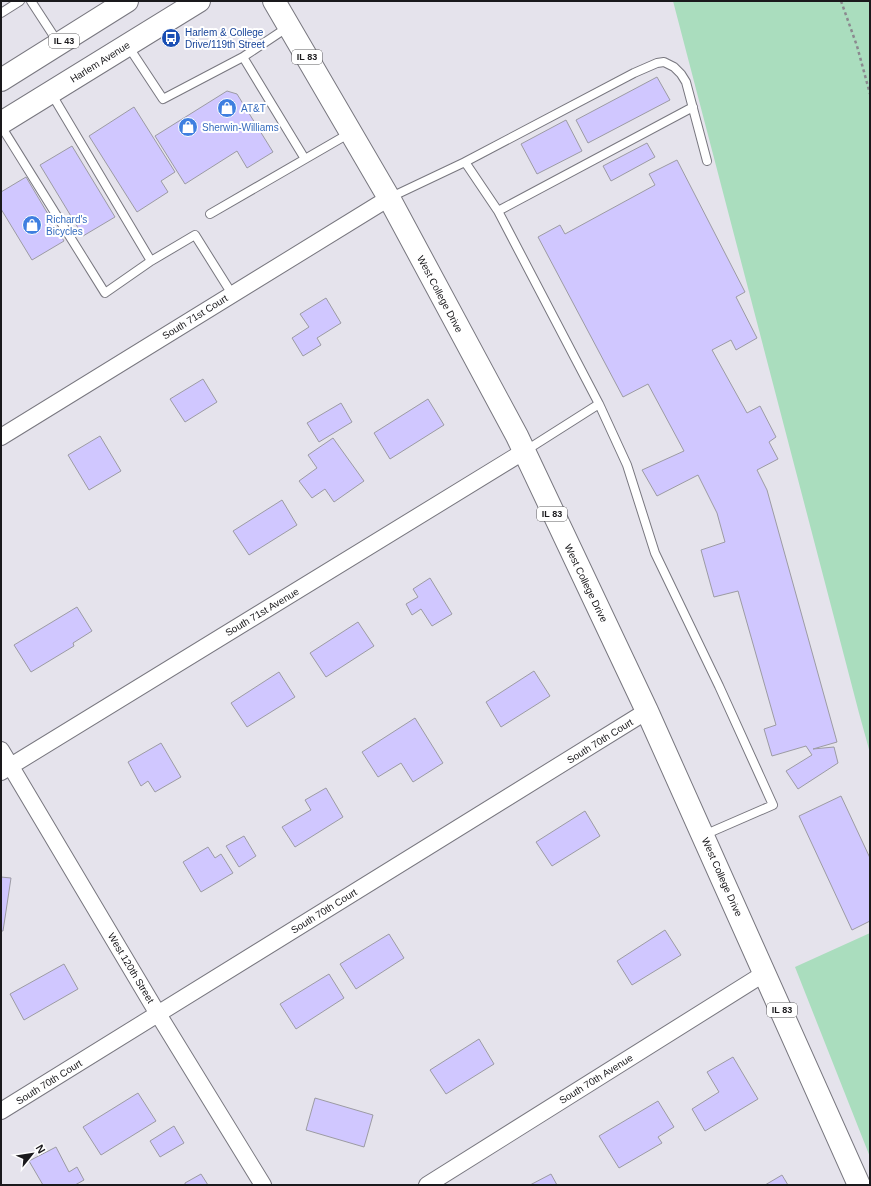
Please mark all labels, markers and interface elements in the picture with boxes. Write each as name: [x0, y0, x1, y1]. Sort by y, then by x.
bus stop icon: Harlem & College Drive/119th Street: [160, 27, 182, 49]
place label: Harlem & College Drive/119th Street: [185, 27, 265, 50]
road number: IL 43: [49, 34, 79, 48]
street label: Harlem Avenue: [68, 39, 132, 85]
road number: IL 83: [292, 50, 322, 64]
shop icon: AT&T: [216, 97, 238, 119]
place label: AT&T: [241, 103, 266, 114]
shop icon: Sherwin-Williams: [177, 116, 199, 138]
place label: Sherwin-Williams: [202, 122, 279, 133]
shop icon: Richard's Bicycles: [21, 214, 43, 236]
place label: Richard's Bicycles: [46, 214, 87, 237]
street label: West College Drive: [415, 254, 465, 335]
street label: South 71st Court: [160, 292, 230, 342]
road number: IL 83: [537, 507, 567, 521]
street label: West College Drive: [562, 542, 610, 624]
street label: South 71st Avenue: [223, 585, 301, 638]
street label: South 70th Court: [565, 716, 635, 766]
street label: West College Drive: [700, 836, 745, 919]
street label: South 70th Court: [289, 886, 359, 936]
street label: West 120th Street: [106, 931, 156, 1005]
road number: IL 83: [767, 1003, 797, 1017]
street label: South 70th Avenue: [557, 1052, 635, 1106]
street label: South 70th Court: [14, 1057, 84, 1107]
north arrow: [12, 1134, 52, 1174]
text: N: [33, 1143, 48, 1155]

